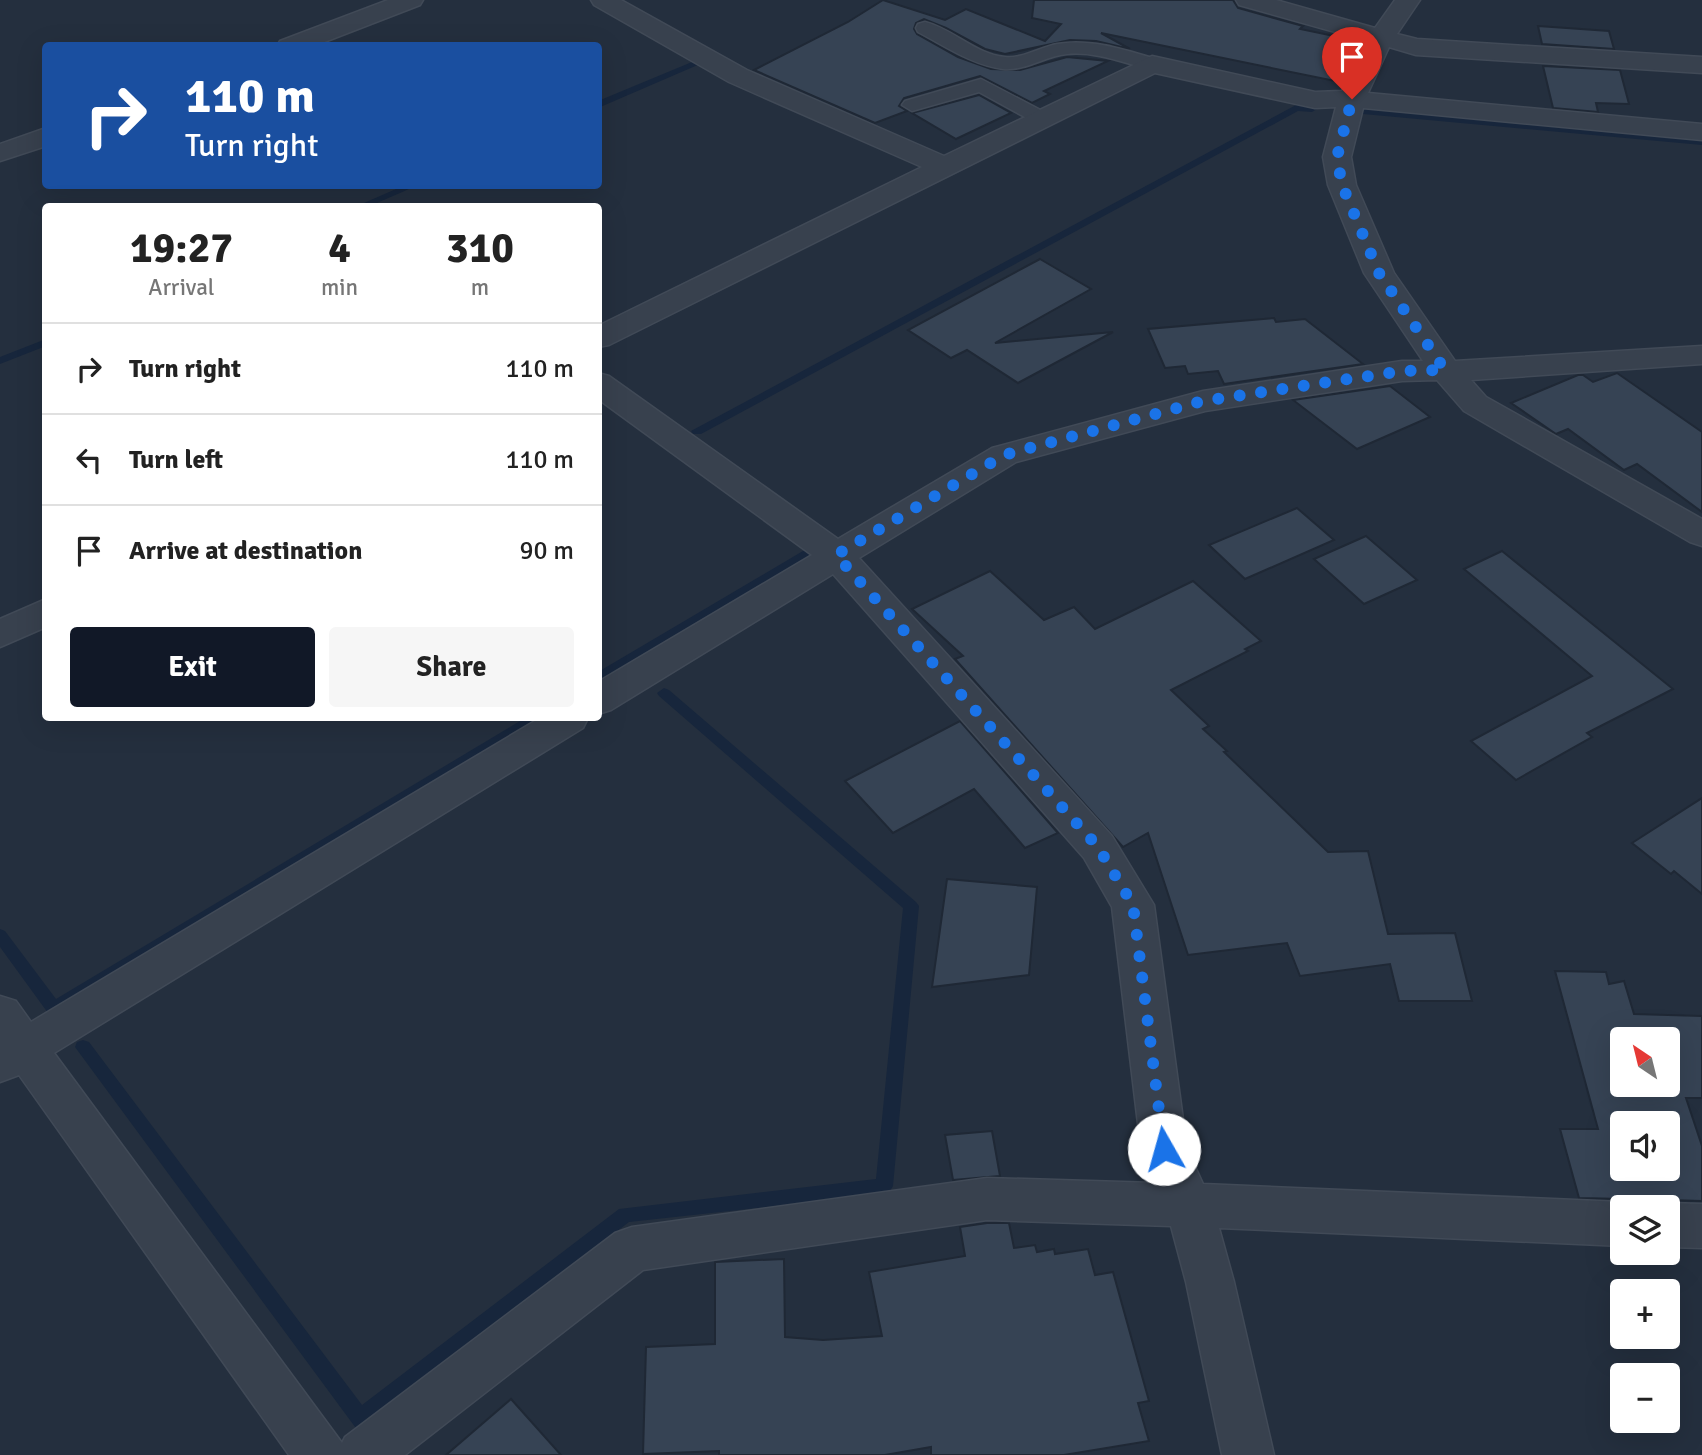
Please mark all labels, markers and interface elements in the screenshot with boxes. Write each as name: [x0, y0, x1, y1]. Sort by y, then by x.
pin: [1322, 27, 1382, 99]
icon: arrive: [1333, 38, 1371, 76]
text: 110 m: [185, 66, 315, 126]
icon: right: [70, 70, 161, 161]
text: Turn right: [185, 126, 318, 165]
text: 19:27: [130, 223, 233, 274]
text: 4: [328, 223, 351, 274]
text: 310: [446, 223, 514, 274]
text: Arrival: [148, 273, 215, 302]
text: min: [321, 273, 358, 302]
text: m: [471, 273, 489, 302]
icon: right: [70, 350, 108, 388]
text: Turn right: [129, 353, 241, 385]
text: 110 m: [505, 353, 574, 385]
icon: left: [70, 441, 108, 479]
text: Turn left: [129, 444, 223, 476]
text: 110 m: [505, 444, 574, 476]
icon: arrive: [70, 532, 108, 570]
text: Arrive at destination: [129, 535, 362, 567]
text: 90 m: [519, 535, 574, 567]
button: Exit: [70, 627, 315, 707]
button: Share: [329, 627, 574, 707]
north arrow: [1610, 1027, 1680, 1097]
map controls: [1610, 1027, 1680, 1433]
button: sound: [1610, 1111, 1680, 1181]
position arrow: [1127, 1112, 1201, 1186]
button: layers: [1610, 1195, 1680, 1265]
button: +: [1610, 1279, 1680, 1349]
button: −: [1610, 1363, 1680, 1433]

